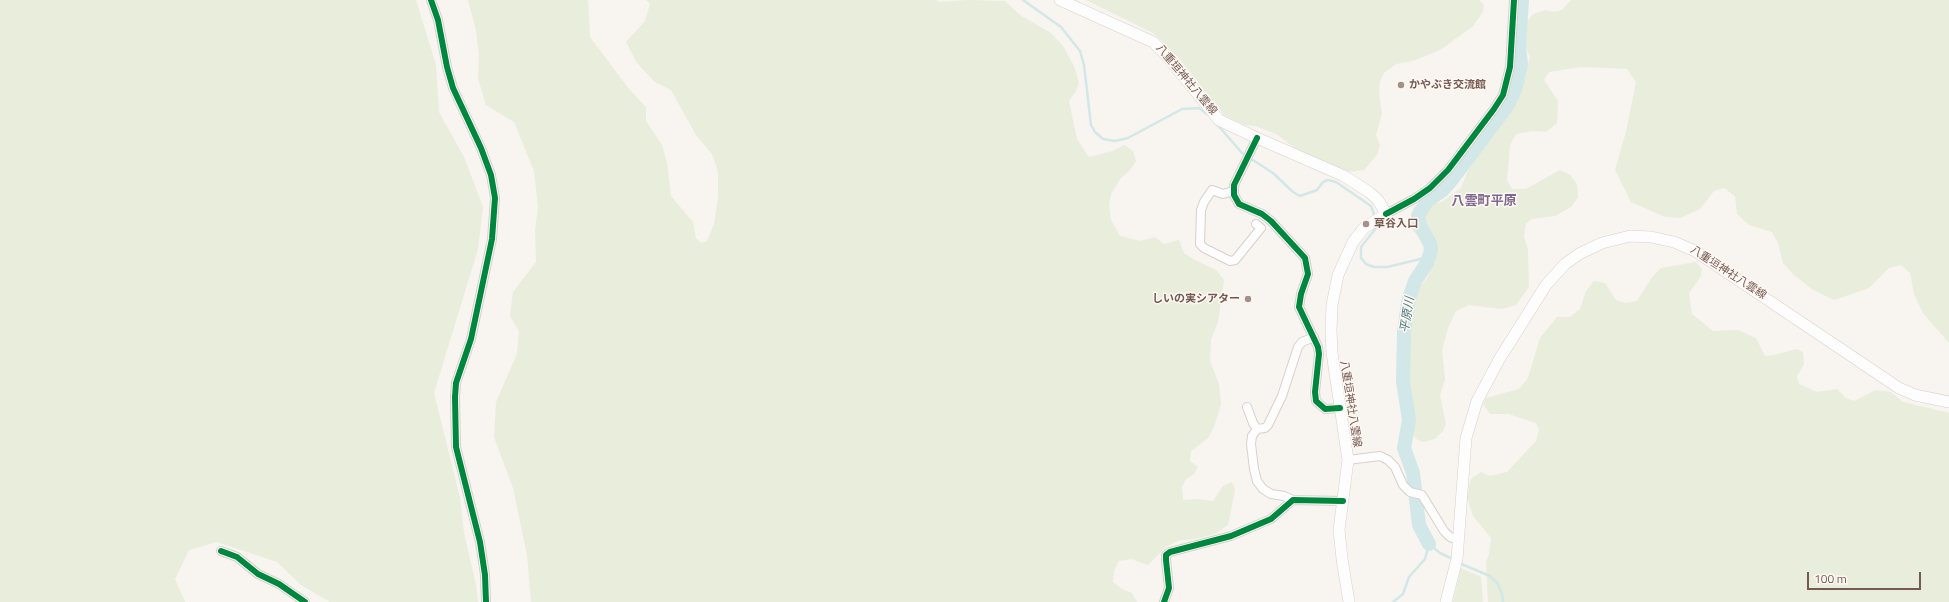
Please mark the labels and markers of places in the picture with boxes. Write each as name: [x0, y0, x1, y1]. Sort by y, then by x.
place label: かやぶき交流館: [1409, 78, 1486, 92]
marker: かやぶき交流館: [1396, 80, 1406, 90]
place label: 草谷入口: [1374, 217, 1418, 231]
marker: 草谷入口: [1361, 219, 1371, 229]
place label: しいの実シアター: [1152, 292, 1240, 306]
marker: しいの実シアター: [1243, 294, 1253, 304]

